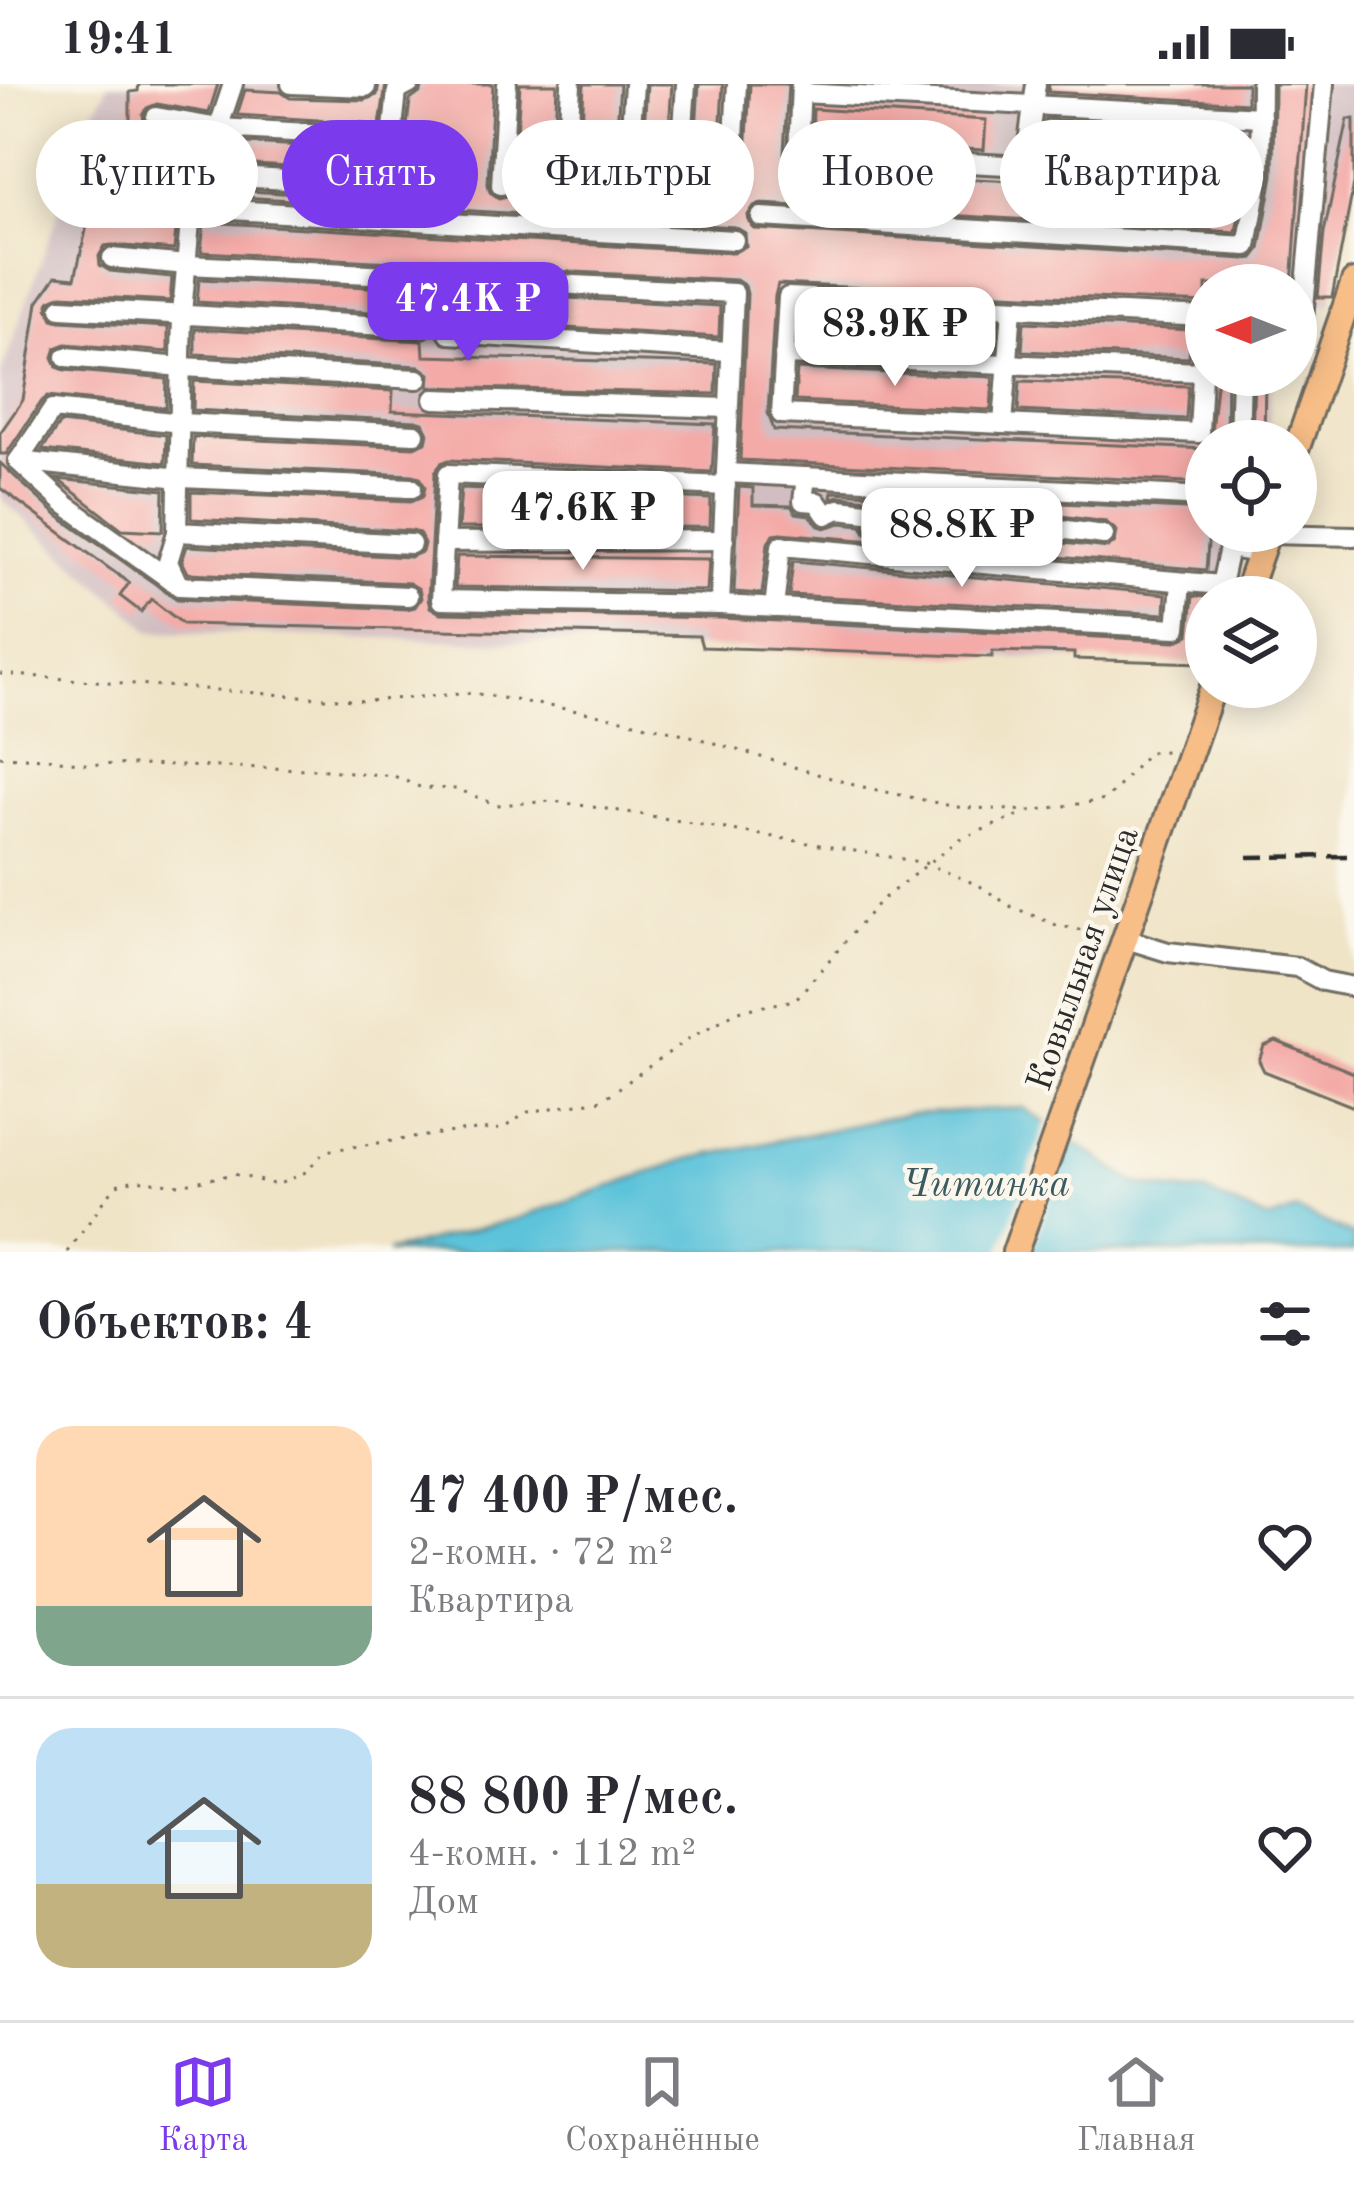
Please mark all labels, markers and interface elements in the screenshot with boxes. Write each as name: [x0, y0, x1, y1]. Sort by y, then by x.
text: 19:41: [60, 19, 177, 64]
chip: Купить: [36, 120, 258, 228]
chip: Снять: [282, 120, 478, 228]
chip: Фильтры: [502, 120, 754, 228]
chip: Новое: [778, 120, 976, 228]
chip: Квартира: [1000, 120, 1263, 228]
pin: 47.4K ₽: [357, 262, 579, 364]
north arrow: [1185, 264, 1317, 396]
map controls: [1185, 264, 1317, 708]
text: 47.4K ₽: [394, 281, 542, 320]
pin: 83.9K ₽: [784, 287, 1006, 389]
text: 83.9K ₽: [821, 306, 969, 345]
button: locate: [1185, 420, 1317, 552]
pin: 47.6K ₽: [472, 471, 694, 573]
pin: 88.8K ₽: [851, 488, 1073, 590]
text: 47.6K ₽: [509, 490, 657, 529]
text: 88.8K ₽: [888, 507, 1036, 546]
button: layers: [1185, 576, 1317, 708]
street label: Ковыльная улица: [1023, 823, 1147, 1096]
water label: Читинка: [902, 1166, 1070, 1205]
icon: filters: [1252, 1291, 1318, 1357]
text: Объектов: 4: [36, 1299, 313, 1350]
text: 47 400 ₽/мес.: [408, 1473, 738, 1524]
icon: home: [132, 1474, 276, 1618]
icon: heart: [1252, 1513, 1318, 1579]
text: 2-комн. · 72 m²: [408, 1534, 673, 1573]
text: Квартира: [408, 1582, 573, 1621]
text: 88 800 ₽/мес.: [408, 1774, 738, 1825]
icon: home: [132, 1776, 276, 1920]
icon: heart: [1252, 1815, 1318, 1881]
text: 4-комн. · 112 m²: [408, 1835, 696, 1874]
text: Дом: [408, 1883, 479, 1922]
tab: Карта: [159, 2049, 248, 2162]
tab: Сохранённые: [565, 2049, 760, 2162]
tab: Главная: [1077, 2049, 1195, 2162]

